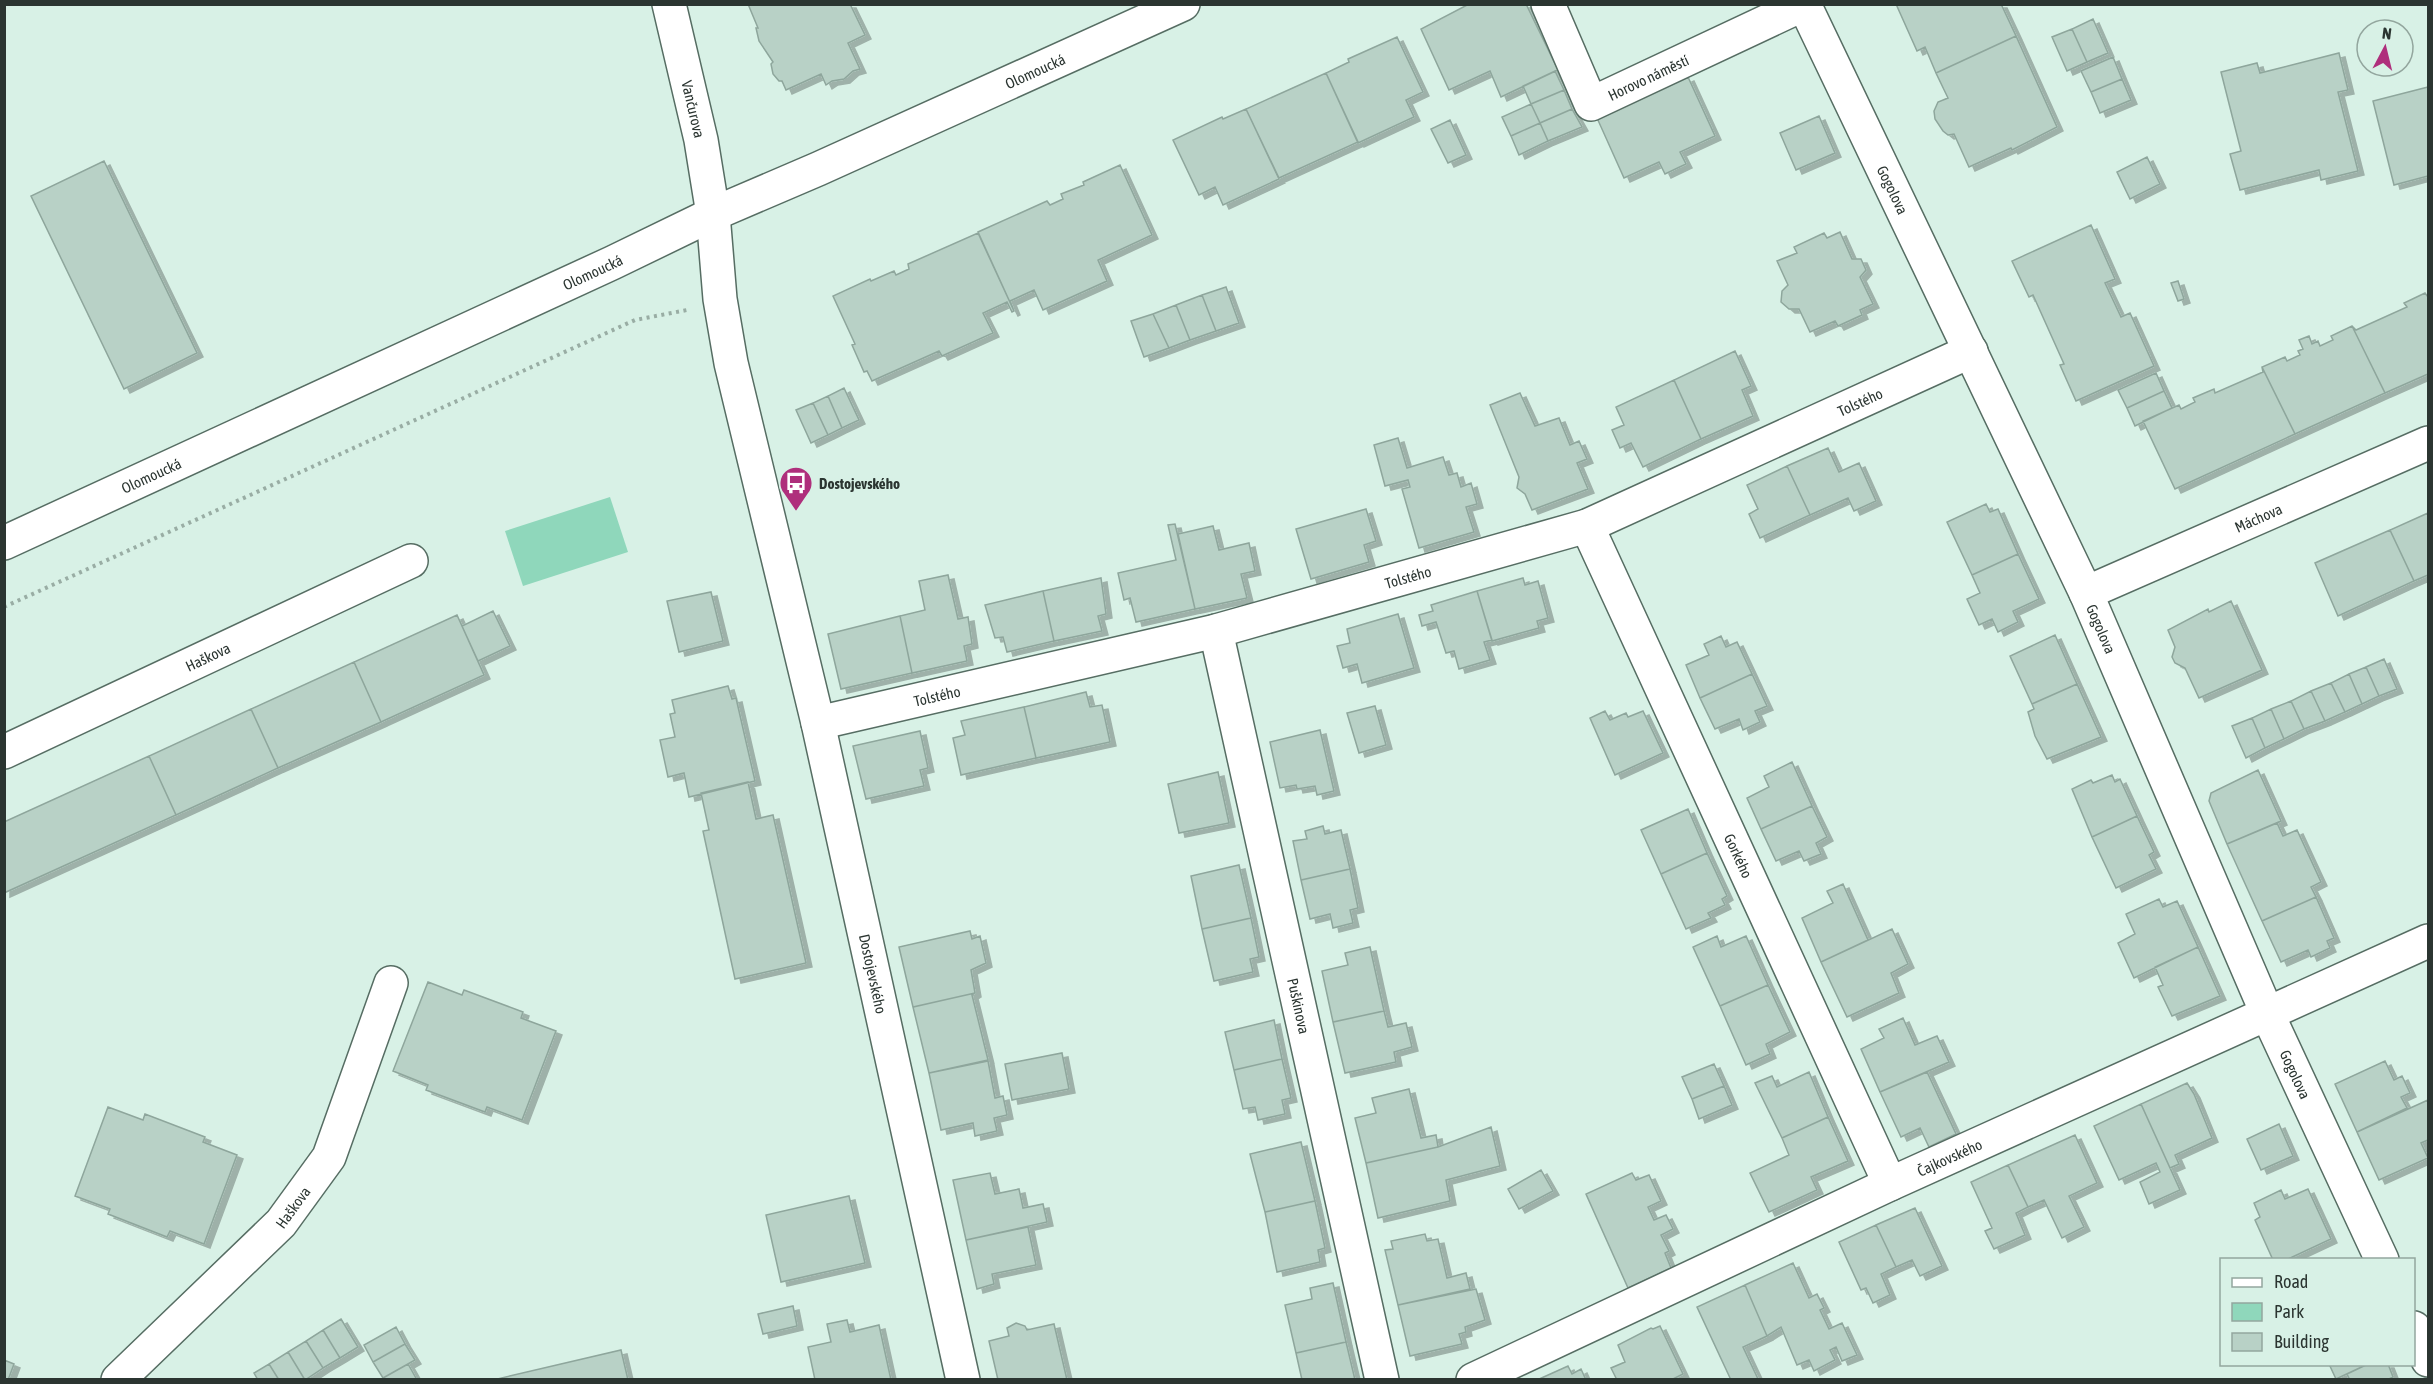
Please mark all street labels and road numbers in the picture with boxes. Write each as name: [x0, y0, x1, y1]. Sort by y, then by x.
street label: Olomoucká: [1002, 50, 1068, 92]
street label: Horovo náměstí: [1605, 51, 1692, 103]
street label: Vančurova: [679, 79, 709, 139]
street label: Gogolova: [1874, 163, 1912, 217]
street label: Olomoucká: [560, 251, 625, 293]
street label: Tolstého: [1835, 384, 1885, 419]
street label: Olomoucká: [119, 454, 184, 496]
street label: Máchova: [2232, 500, 2284, 535]
street label: Tolstého: [1383, 562, 1433, 591]
street label: Gogolova: [2083, 602, 2120, 656]
street label: Haškova: [183, 639, 233, 674]
street label: Tolstého: [912, 682, 962, 709]
street label: Gorkého: [1721, 831, 1756, 881]
street label: Dostojevského: [856, 932, 890, 1015]
street label: Puškinova: [1285, 976, 1314, 1035]
street label: Gogolova: [2277, 1047, 2314, 1101]
street label: Čajkovského: [1914, 1135, 1985, 1179]
street label: Haškova: [272, 1183, 313, 1231]

